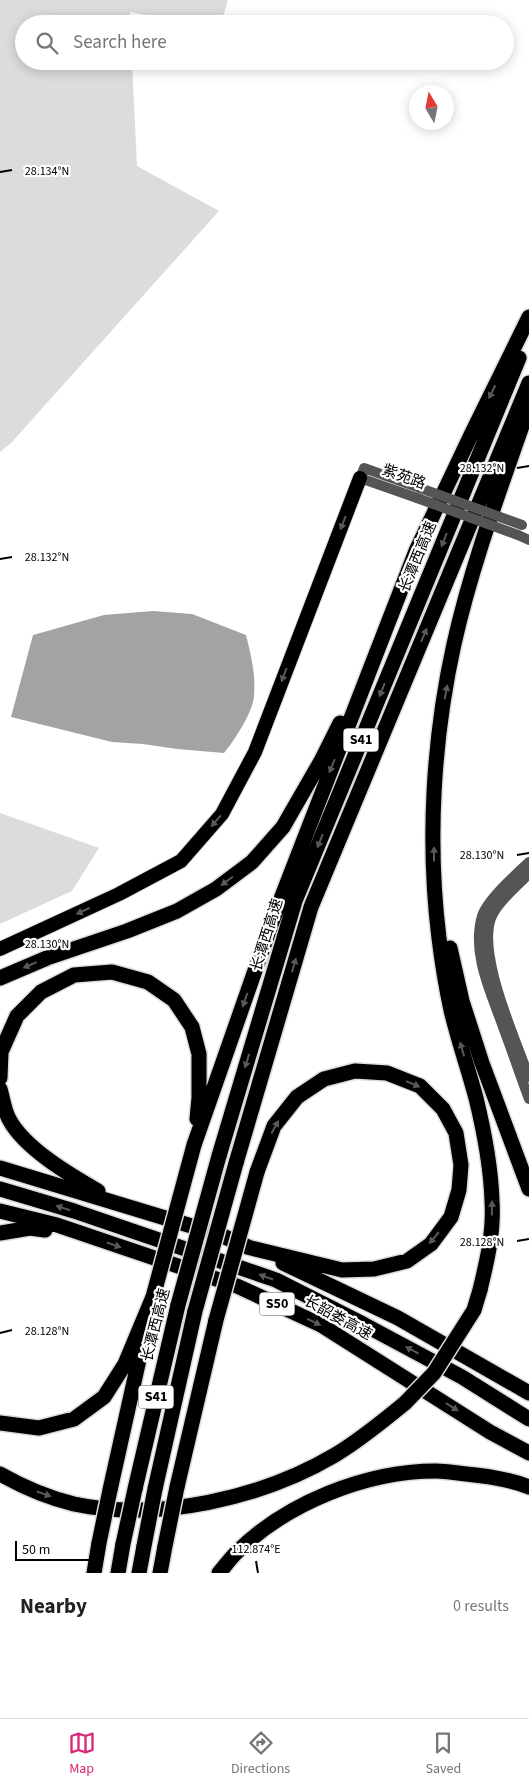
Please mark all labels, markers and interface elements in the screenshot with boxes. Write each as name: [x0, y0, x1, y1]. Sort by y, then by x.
search box: [15, 15, 514, 70]
icon: search: [33, 29, 61, 57]
text: Search here: [73, 29, 167, 56]
north arrow: [409, 85, 454, 130]
text: 28.134°N: [25, 163, 69, 180]
one-way arrow: [488, 384, 496, 399]
street label: 紫苑路: [379, 459, 429, 495]
text: 28.132°N: [460, 460, 504, 477]
one-way arrow: [338, 516, 346, 530]
street label: 长潭西高速: [394, 518, 442, 596]
one-way arrow: [439, 533, 447, 547]
text: 28.132°N: [25, 549, 69, 566]
one-way arrow: [420, 627, 428, 642]
one-way arrow: [280, 668, 288, 682]
one-way arrow: [378, 683, 386, 698]
one-way arrow: [442, 684, 450, 700]
road number: S41: [344, 728, 378, 752]
one-way arrow: [328, 759, 336, 774]
one-way arrow: [210, 815, 222, 827]
one-way arrow: [316, 833, 323, 848]
one-way arrow: [430, 846, 438, 862]
text: 28.130°N: [460, 847, 504, 864]
one-way arrow: [221, 876, 234, 887]
street label: 长潭西高速: [246, 896, 288, 974]
one-way arrow: [76, 907, 90, 915]
text: 28.130°N: [25, 936, 69, 953]
one-way arrow: [290, 958, 298, 973]
one-way arrow: [23, 962, 37, 970]
one-way arrow: [240, 993, 248, 1008]
one-way arrow: [457, 1041, 465, 1056]
one-way arrow: [243, 1054, 251, 1069]
one-way arrow: [406, 1080, 420, 1088]
one-way arrow: [270, 1120, 279, 1134]
one-way arrow: [488, 1200, 496, 1216]
one-way arrow: [55, 1203, 70, 1211]
one-way arrow: [429, 1232, 440, 1245]
text: 28.128°N: [460, 1234, 504, 1251]
one-way arrow: [106, 1241, 121, 1249]
one-way arrow: [259, 1273, 274, 1280]
street label: 长潭西高速: [137, 1286, 175, 1364]
street label: 长韶娄高速: [300, 1291, 376, 1345]
road number: S50: [260, 1292, 294, 1316]
one-way arrow: [307, 1318, 321, 1326]
text: 28.128°N: [25, 1323, 69, 1340]
one-way arrow: [404, 1346, 419, 1354]
road number: S41: [138, 1385, 174, 1408]
one-way arrow: [445, 1403, 459, 1412]
one-way arrow: [37, 1491, 52, 1498]
scale bar: [15, 1538, 101, 1561]
text: 50 m: [22, 1540, 50, 1560]
text: 112.874°E: [231, 1541, 281, 1558]
text: Nearby: [20, 1591, 87, 1621]
text: 0 results: [453, 1595, 509, 1617]
tab: Map: [68, 1729, 96, 1779]
tab: Directions: [231, 1729, 290, 1779]
tab: Saved: [426, 1729, 461, 1779]

